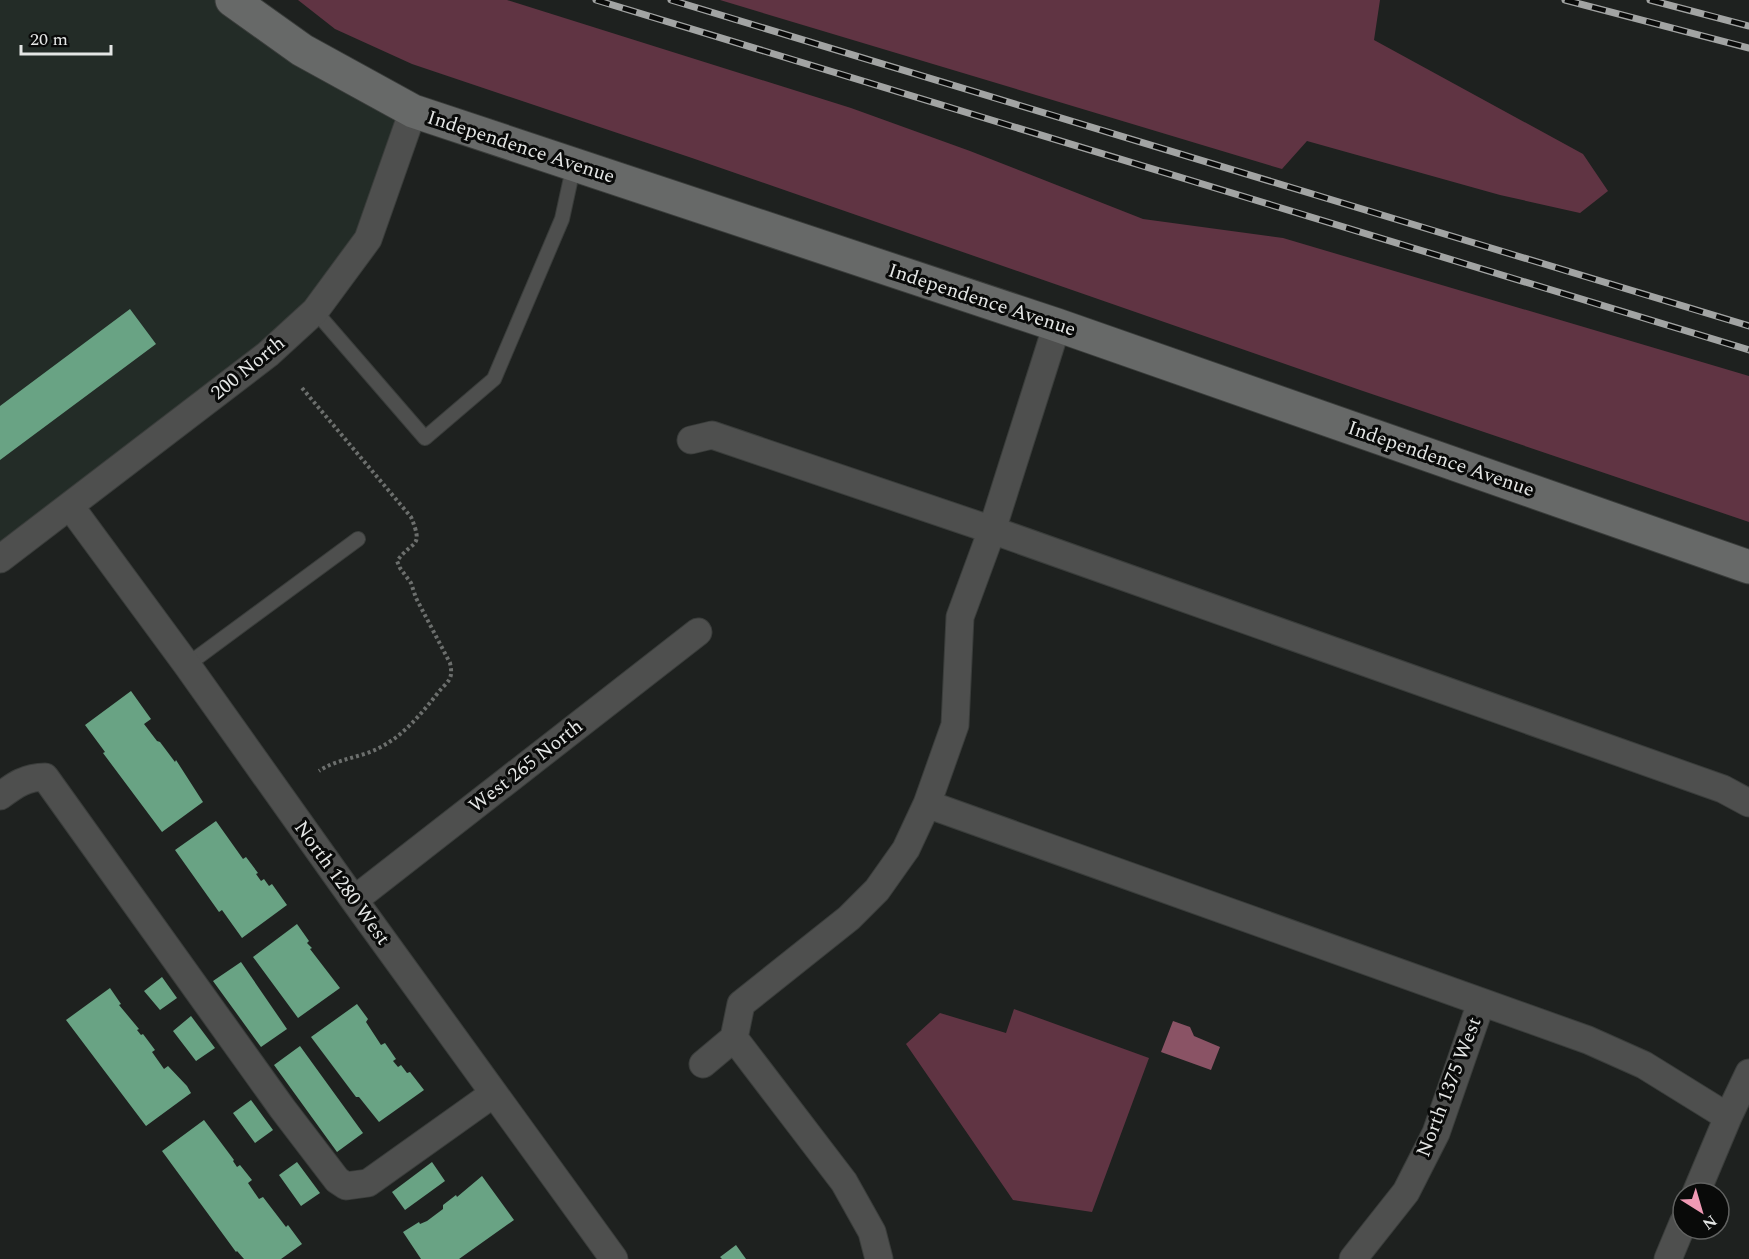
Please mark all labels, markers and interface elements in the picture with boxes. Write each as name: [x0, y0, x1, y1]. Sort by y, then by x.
scale bar: [21, 18, 111, 56]
text: 20 m: [30, 26, 68, 53]
street label: Independence Avenue: [423, 102, 619, 192]
street label: Independence Avenue: [884, 255, 1080, 345]
street label: 200 North: [204, 329, 292, 407]
street label: Independence Avenue: [1344, 413, 1538, 505]
street label: West 265 North: [462, 712, 590, 820]
street label: North 1280 West: [286, 814, 398, 952]
street label: North 1375 West: [1408, 1013, 1490, 1161]
north arrow: [1671, 1181, 1731, 1241]
text: N: [1697, 1209, 1722, 1236]

